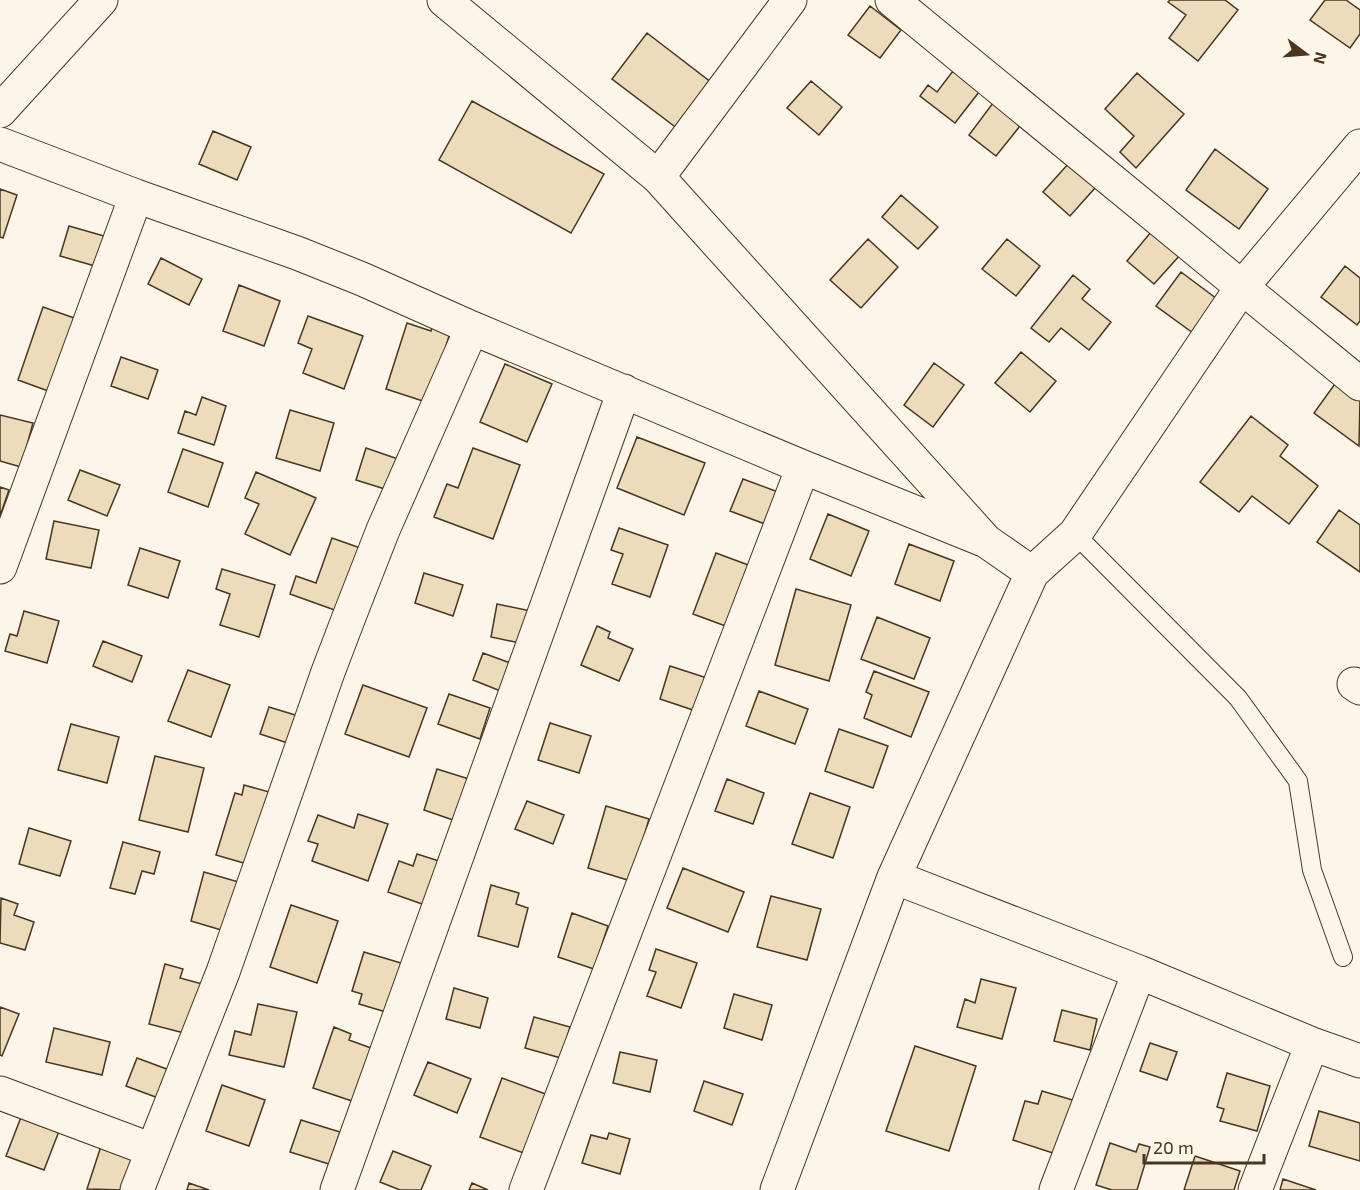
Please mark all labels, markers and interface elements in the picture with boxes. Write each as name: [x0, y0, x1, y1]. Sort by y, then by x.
north arrow: [1276, 24, 1336, 84]
text: N: [1310, 50, 1332, 66]
scale bar: [1144, 1127, 1264, 1165]
text: 20 m: [1153, 1136, 1194, 1158]

